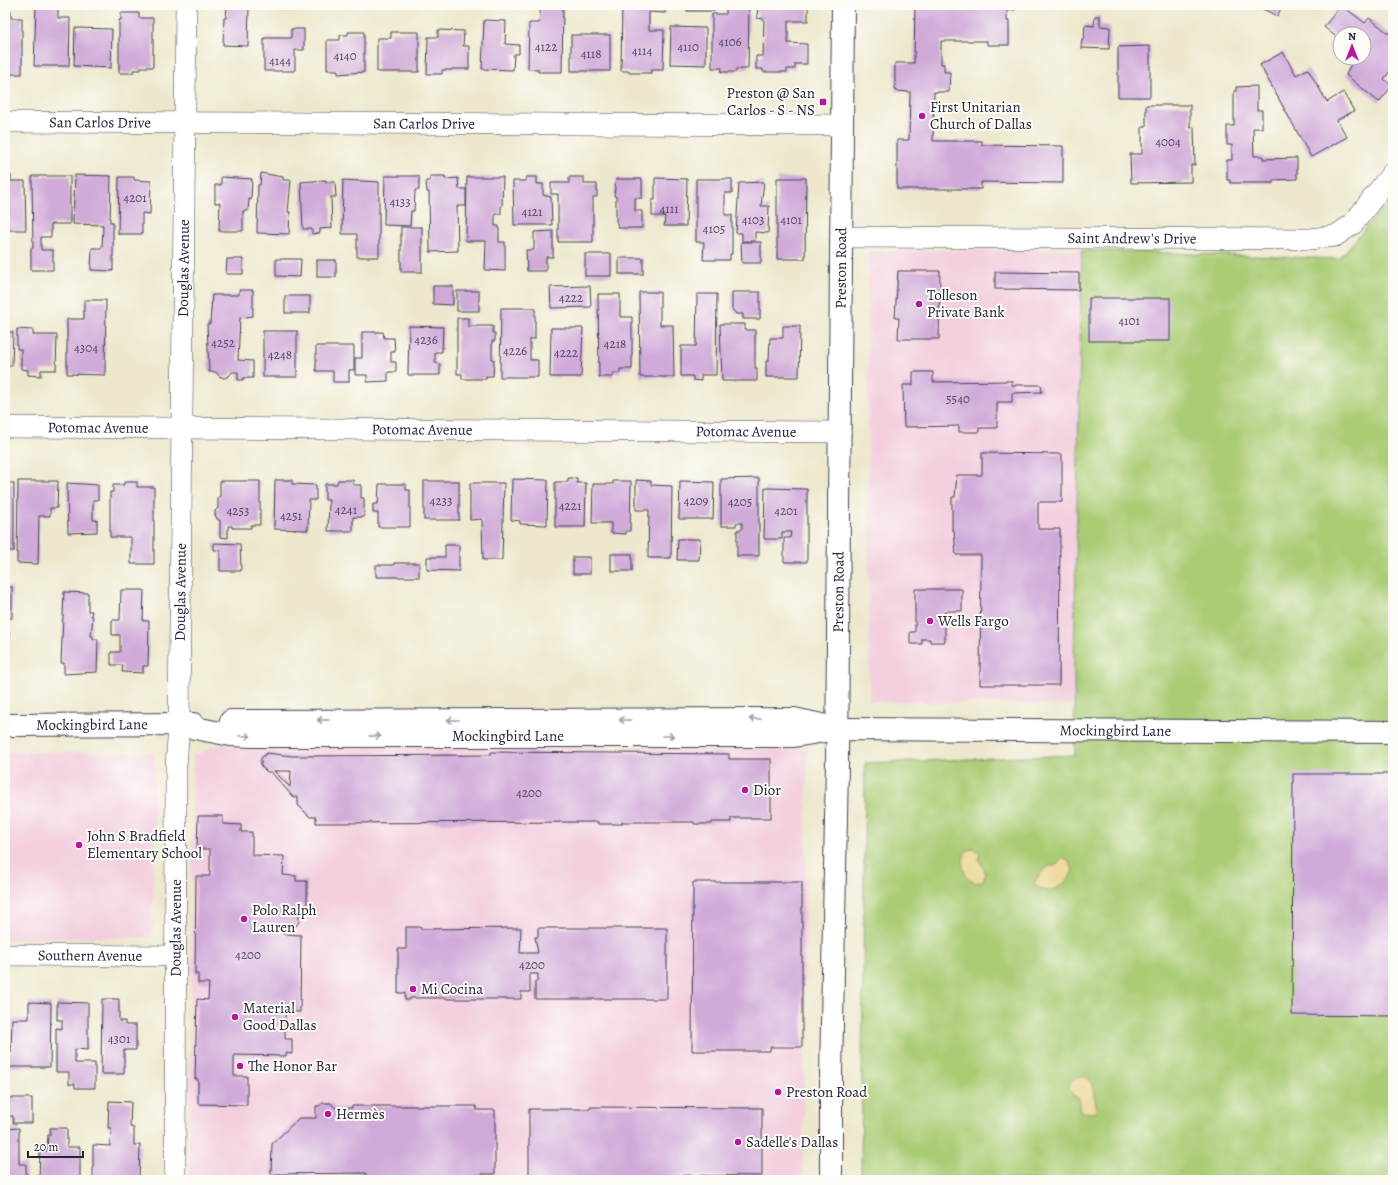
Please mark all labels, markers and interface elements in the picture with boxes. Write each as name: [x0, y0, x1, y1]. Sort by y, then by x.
north arrow: [1332, 26, 1372, 66]
text: N: [1348, 29, 1356, 44]
house number: 4106: [718, 33, 742, 50]
house number: 4122: [535, 38, 557, 55]
house number: 4110: [677, 38, 699, 55]
house number: 4114: [632, 42, 652, 59]
house number: 4118: [580, 45, 602, 62]
house number: 4140: [333, 47, 357, 64]
house number: 4144: [269, 52, 291, 69]
place label: Preston @ San Carlos - S - NS: [727, 83, 815, 120]
marker: Preston @ San Carlos - S - NS: [818, 97, 828, 107]
place label: First Unitarian Church of Dallas: [930, 97, 1032, 134]
marker: First Unitarian Church of Dallas: [917, 111, 927, 121]
street label: San Carlos Drive: [49, 112, 151, 133]
street label: San Carlos Drive: [373, 113, 475, 134]
house number: 4004: [1155, 133, 1181, 150]
house number: 4201: [123, 189, 147, 206]
house number: 4133: [389, 193, 411, 210]
house number: 4111: [659, 200, 679, 217]
house number: 4121: [522, 203, 543, 220]
house number: 4103: [742, 211, 764, 228]
house number: 4101: [780, 211, 802, 228]
street label: Douglas Avenue: [173, 219, 194, 317]
house number: 4105: [703, 220, 725, 237]
street label: Preston Road: [831, 226, 851, 309]
street label: Saint Andrew's Drive: [1067, 228, 1197, 249]
place label: Tolleson Private Bank: [927, 285, 1005, 322]
house number: 4222: [559, 289, 583, 306]
marker: Tolleson Private Bank: [914, 299, 924, 309]
house number: 4101: [1118, 312, 1140, 329]
house number: 4236: [414, 331, 438, 348]
house number: 4252: [211, 334, 235, 351]
house number: 4218: [604, 335, 626, 352]
house number: 4304: [74, 339, 98, 356]
house number: 4226: [503, 342, 527, 359]
house number: 4222: [554, 344, 578, 361]
house number: 4248: [268, 346, 292, 363]
house number: 5540: [946, 390, 970, 407]
street label: Potomac Avenue: [47, 417, 149, 438]
street label: Potomac Avenue: [371, 419, 473, 440]
street label: Potomac Avenue: [695, 421, 797, 442]
house number: 4233: [430, 492, 452, 509]
house number: 4209: [684, 492, 709, 509]
house number: 4205: [728, 493, 752, 510]
house number: 4221: [559, 497, 582, 514]
house number: 4241: [335, 501, 358, 518]
house number: 4253: [226, 502, 250, 519]
house number: 4201: [774, 502, 798, 519]
house number: 4251: [280, 507, 303, 524]
street label: Douglas Avenue: [170, 543, 191, 641]
street label: Preston Road: [828, 550, 849, 633]
place label: Wells Fargo: [937, 611, 1009, 631]
marker: Wells Fargo: [925, 616, 935, 626]
street label: Mockingbird Lane: [36, 714, 148, 735]
one-way arrow: [749, 715, 762, 723]
one-way arrow: [317, 716, 330, 724]
one-way arrow: [447, 716, 460, 724]
one-way arrow: [619, 716, 632, 724]
street label: Mockingbird Lane: [1059, 720, 1172, 741]
street label: Mockingbird Lane: [452, 726, 564, 746]
one-way arrow: [238, 732, 251, 739]
one-way arrow: [368, 732, 381, 740]
one-way arrow: [661, 732, 674, 740]
place label: Dior: [753, 780, 781, 800]
house number: 4200: [516, 784, 542, 801]
marker: Dior: [740, 785, 750, 795]
place label: John S Bradfield Elementary School: [87, 826, 202, 863]
marker: John S Bradfield Elementary School: [74, 840, 84, 850]
street label: Douglas Avenue: [165, 879, 186, 977]
place label: Polo Ralph Lauren: [252, 900, 317, 937]
marker: Polo Ralph Lauren: [239, 914, 249, 924]
street label: Southern Avenue: [38, 945, 143, 966]
house number: 4200: [235, 946, 261, 963]
house number: 4200: [519, 956, 545, 973]
place label: Mi Cocina: [421, 979, 483, 999]
marker: Mi Cocina: [408, 984, 418, 994]
place label: Material Good Dallas: [243, 998, 317, 1035]
marker: Material Good Dallas: [230, 1012, 240, 1022]
house number: 4301: [108, 1030, 131, 1047]
place label: The Honor Bar: [248, 1056, 337, 1076]
marker: The Honor Bar: [235, 1061, 245, 1071]
place label: Preston Road: [786, 1082, 868, 1102]
marker: Preston Road: [773, 1087, 783, 1097]
place label: Hermès: [336, 1104, 385, 1124]
marker: Hermès: [323, 1109, 333, 1119]
place label: Sadelle's Dallas: [746, 1132, 838, 1152]
scale bar: [28, 1133, 83, 1159]
marker: Sadelle's Dallas: [733, 1137, 743, 1147]
text: 20 m: [34, 1139, 58, 1155]

